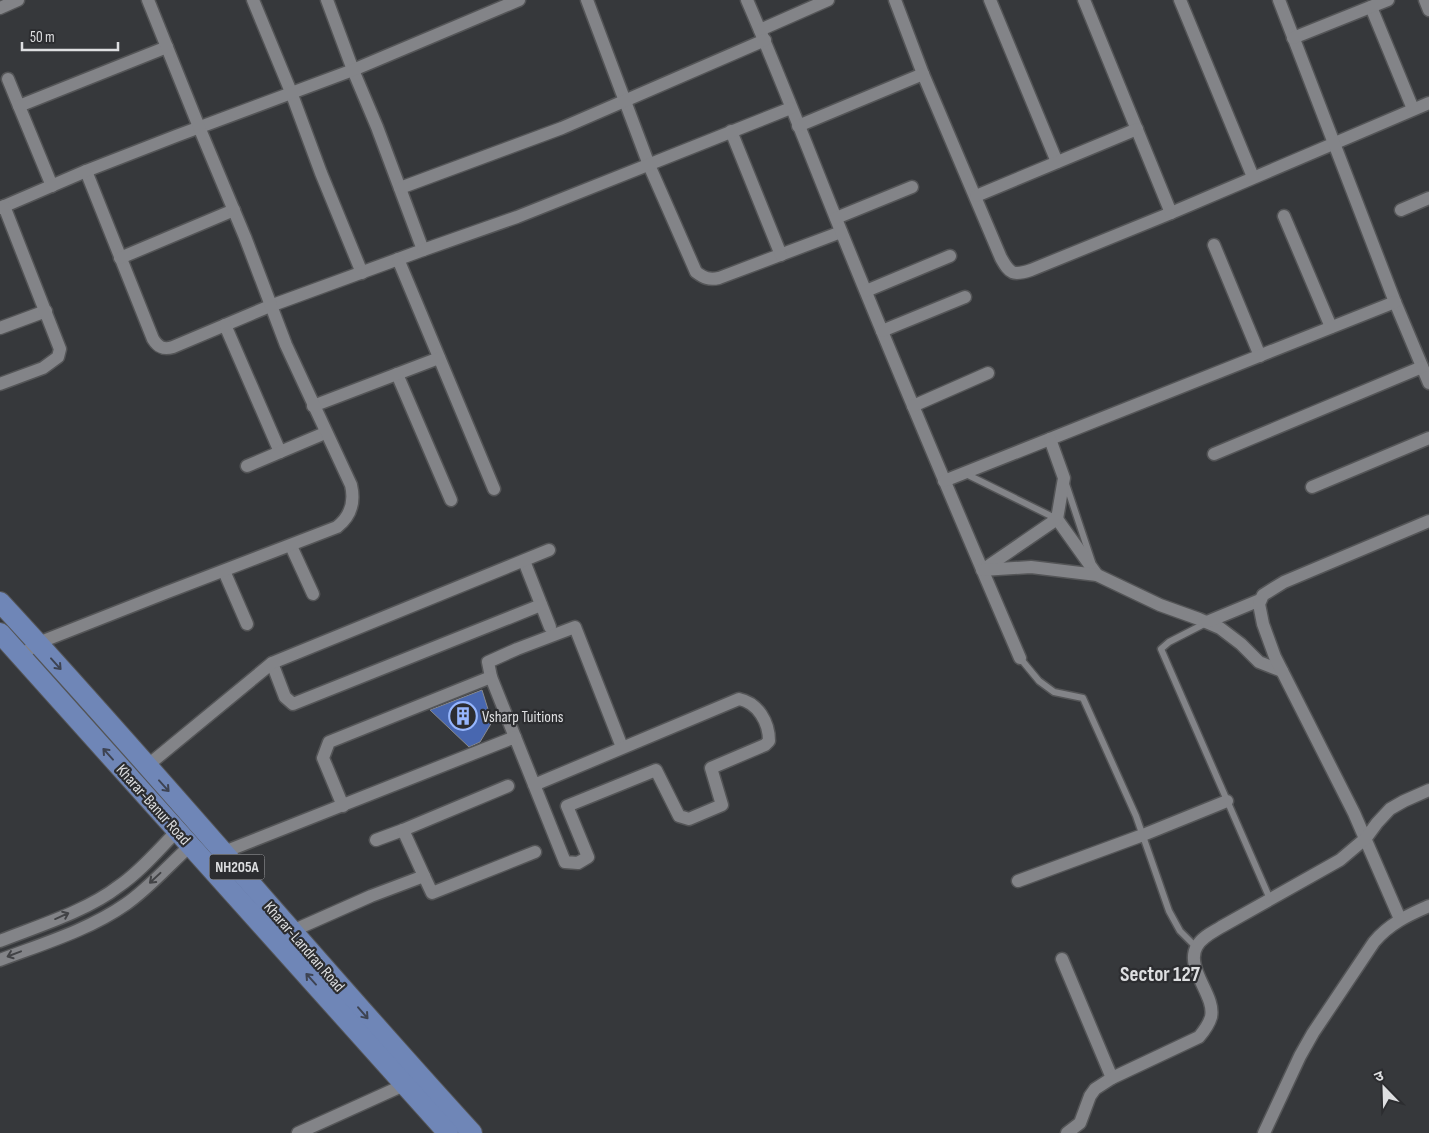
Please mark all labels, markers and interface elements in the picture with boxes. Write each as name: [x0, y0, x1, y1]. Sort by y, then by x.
scale bar: [22, 20, 119, 52]
text: 50 m: [30, 28, 55, 47]
one-way arrow: [51, 658, 62, 671]
building icon: Vsharp Tuitions: [448, 701, 478, 731]
place label: Vsharp Tuitions: [482, 708, 564, 727]
one-way arrow: [103, 748, 114, 761]
street label: Kharar-Banur Road: [112, 761, 194, 849]
one-way arrow: [159, 779, 170, 792]
road number: NH205A: [210, 854, 264, 880]
one-way arrow: [149, 872, 162, 884]
street label: Kharar-Landran Road: [260, 898, 348, 996]
one-way arrow: [54, 911, 69, 921]
one-way arrow: [7, 950, 22, 960]
district label: Sector 127: [1120, 962, 1201, 987]
one-way arrow: [305, 973, 316, 986]
one-way arrow: [358, 1007, 369, 1020]
north arrow: [1359, 1063, 1409, 1113]
text: उ: [1372, 1067, 1387, 1086]

